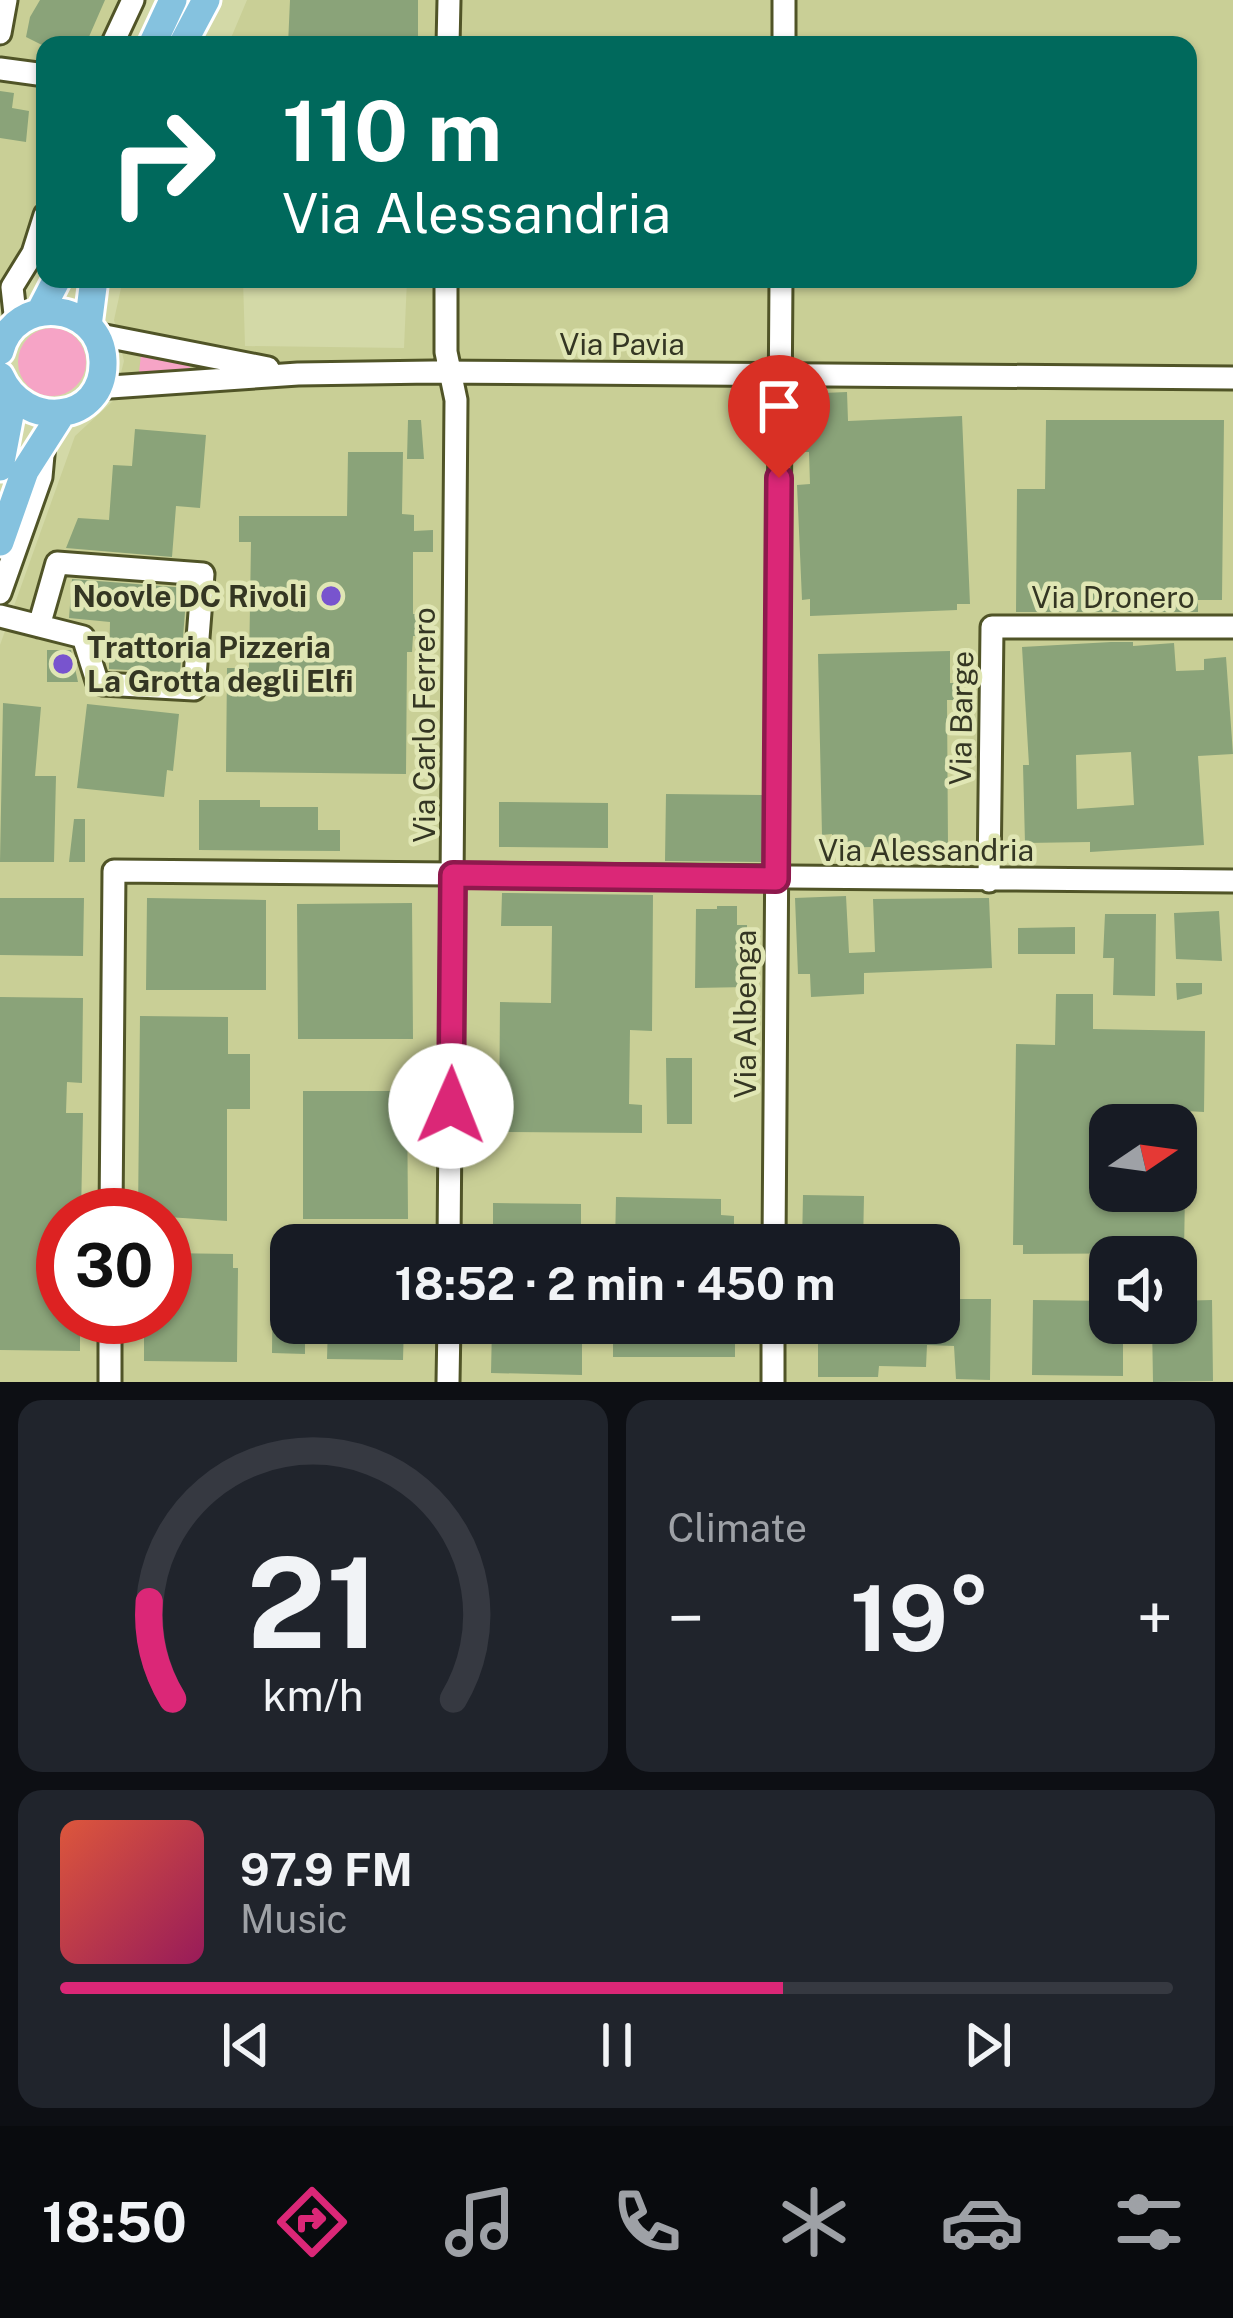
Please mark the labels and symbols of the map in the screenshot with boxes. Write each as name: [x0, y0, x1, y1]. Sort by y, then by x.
street label: Via Pavia: [559, 326, 685, 362]
pin: [728, 355, 830, 478]
place label: Noovle DC Rivoli: [72, 578, 307, 614]
street label: Via Dronero: [1031, 579, 1195, 615]
marker: Noovle DC Rivoli: [318, 583, 344, 609]
street label: Via Carlo Ferrero: [406, 607, 442, 843]
place label: Trattoria Pizzeria La Grotta degli Elfi: [87, 629, 353, 699]
street label: Via Barge: [942, 650, 980, 786]
marker: Trattoria Pizzeria La Grotta degli Elfi: [50, 651, 76, 677]
street label: Via Alessandria: [818, 832, 1034, 868]
street label: Via Albenga: [727, 930, 763, 1098]
position arrow: [388, 1043, 514, 1169]
north arrow: [1089, 1104, 1197, 1212]
speed limit sign: 30: [36, 1188, 192, 1344]

